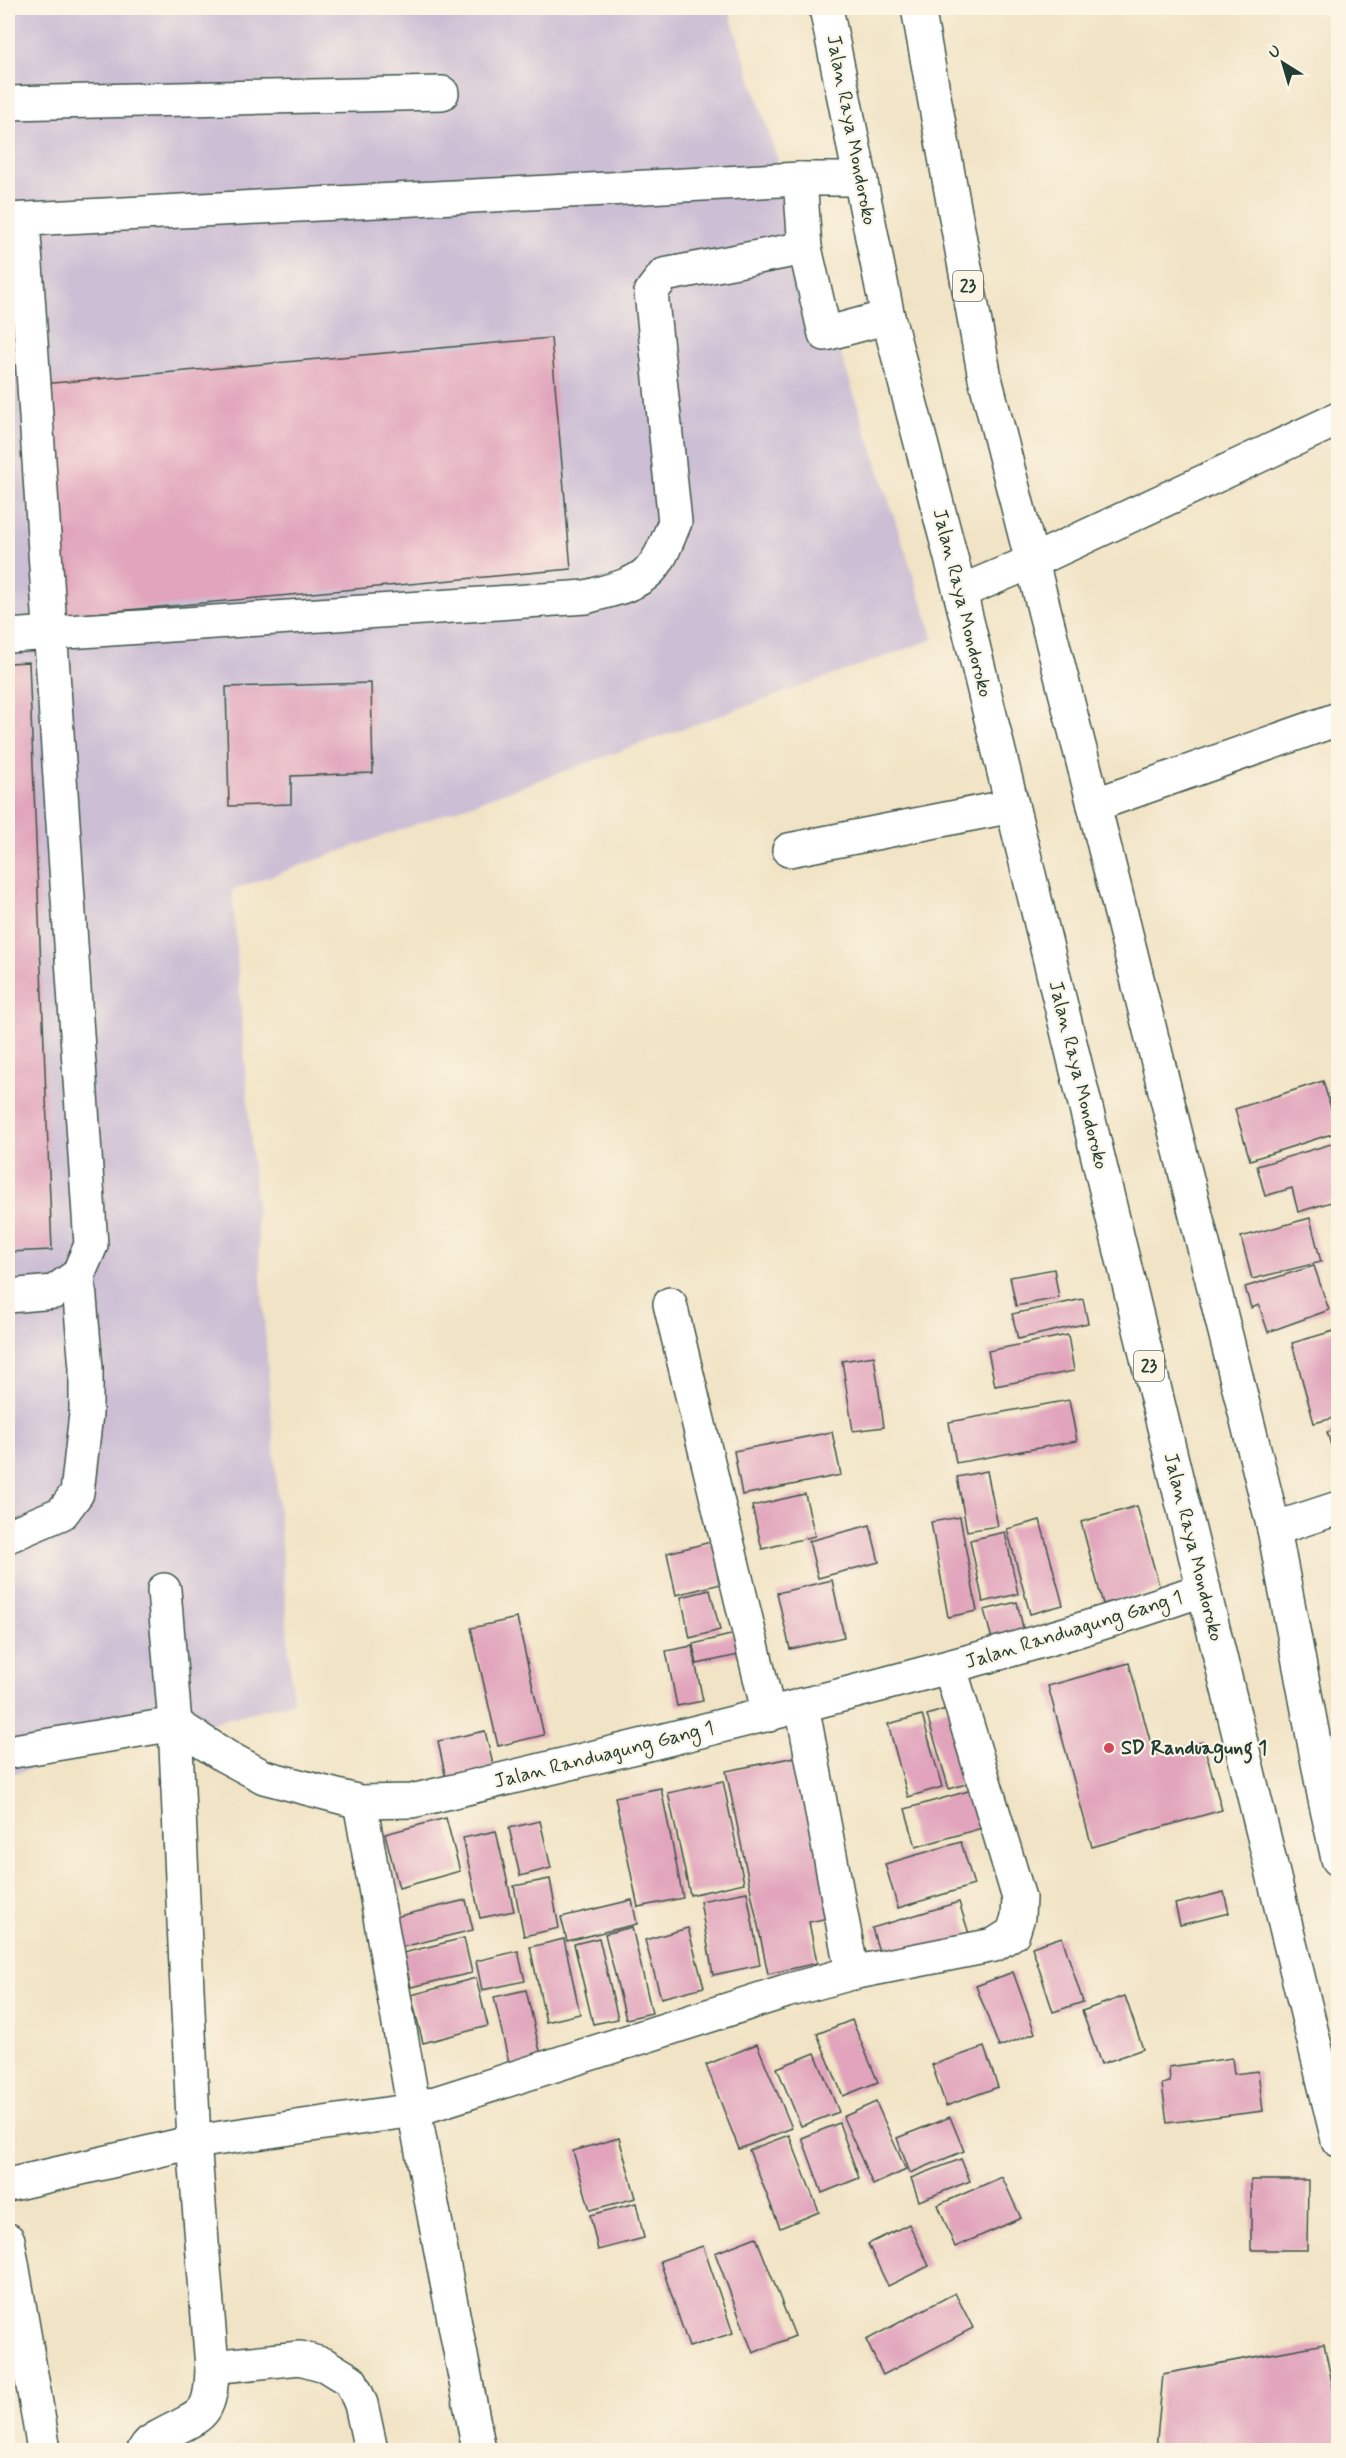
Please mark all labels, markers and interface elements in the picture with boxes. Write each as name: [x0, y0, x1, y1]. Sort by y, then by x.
street label: Jalan Raya Mondoroko: [819, 32, 883, 228]
north arrow: [1253, 33, 1313, 93]
text: U: [1264, 41, 1285, 64]
road number: 23: [953, 271, 983, 301]
street label: Jalan Raya Mondoroko: [926, 506, 998, 700]
street label: Jalan Raya Mondoroko: [1042, 978, 1114, 1172]
road number: 23: [1134, 1351, 1164, 1381]
street label: Jalan Raya Mondoroko: [1157, 1450, 1229, 1644]
street label: Jalan Randuagung Gang 1: [962, 1584, 1186, 1677]
street label: Jalan Randuagung Gang 1: [491, 1715, 717, 1796]
place label: SD Randuagung 1: [1121, 1735, 1267, 1764]
marker: SD Randuagung 1: [1102, 1741, 1116, 1755]

